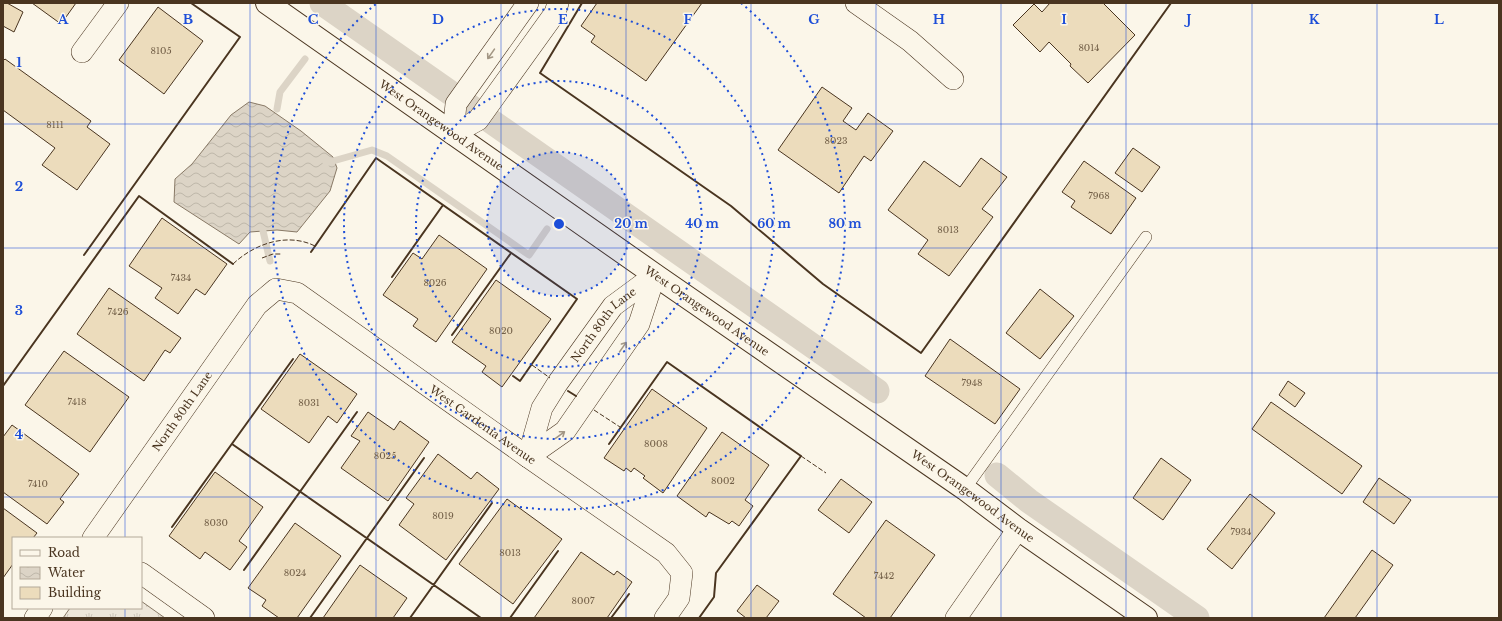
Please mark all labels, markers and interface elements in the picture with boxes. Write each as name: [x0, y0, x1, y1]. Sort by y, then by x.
text: A: [57, 11, 69, 28]
text: B: [183, 11, 193, 28]
text: C: [308, 11, 319, 28]
text: D: [432, 11, 444, 28]
text: E: [558, 11, 568, 28]
text: F: [684, 11, 693, 28]
text: G: [808, 11, 820, 28]
text: H: [933, 11, 945, 28]
text: I: [1061, 11, 1067, 28]
text: J: [1183, 11, 1192, 28]
text: K: [1309, 11, 1320, 28]
text: L: [1434, 11, 1444, 28]
house number: 8014: [1078, 42, 1100, 53]
house number: 8105: [150, 45, 172, 56]
one-way arrow: [487, 48, 495, 59]
text: 1: [16, 54, 22, 71]
street label: West Orangewood Avenue: [376, 76, 506, 174]
house number: 8111: [46, 119, 64, 130]
house number: 8023: [825, 135, 847, 146]
text: 2: [15, 178, 23, 195]
house number: 7968: [1088, 190, 1110, 201]
text: 20 m: [614, 216, 648, 231]
text: 40 m: [685, 216, 719, 231]
text: 60 m: [757, 216, 792, 231]
text: 80 m: [828, 216, 862, 231]
centre of rings: [552, 217, 566, 231]
house number: 8013: [937, 224, 959, 235]
street label: West Orangewood Avenue: [641, 262, 772, 359]
house number: 7434: [171, 272, 191, 283]
house number: 8026: [423, 277, 447, 288]
street label: North 80th Lane: [568, 284, 639, 365]
text: 3: [15, 302, 23, 319]
house number: 7426: [108, 306, 129, 317]
house number: 8020: [489, 325, 513, 336]
one-way arrow: [619, 342, 627, 353]
street label: North 80th Lane: [149, 369, 215, 454]
house number: 7948: [961, 377, 983, 388]
street label: West Gardenia Avenue: [426, 382, 539, 467]
house number: 7418: [67, 396, 87, 407]
house number: 8031: [298, 397, 320, 408]
text: 4: [15, 426, 24, 443]
one-way arrow: [554, 431, 565, 439]
house number: 8008: [644, 438, 668, 449]
street label: West Orangewood Avenue: [908, 446, 1037, 545]
house number: 8025: [374, 450, 396, 461]
house number: 8002: [711, 475, 735, 486]
house number: 7410: [28, 478, 48, 489]
house number: 8019: [432, 510, 454, 521]
house number: 8030: [204, 517, 228, 528]
house number: 7934: [1230, 526, 1252, 537]
legend: [12, 537, 142, 609]
text: Road: [48, 545, 80, 560]
house number: 8013: [499, 547, 521, 558]
text: Water: [47, 565, 85, 580]
house number: 8024: [284, 567, 306, 578]
house number: 7442: [874, 570, 894, 581]
text: Building: [48, 585, 102, 600]
house number: 8007: [572, 595, 595, 606]

